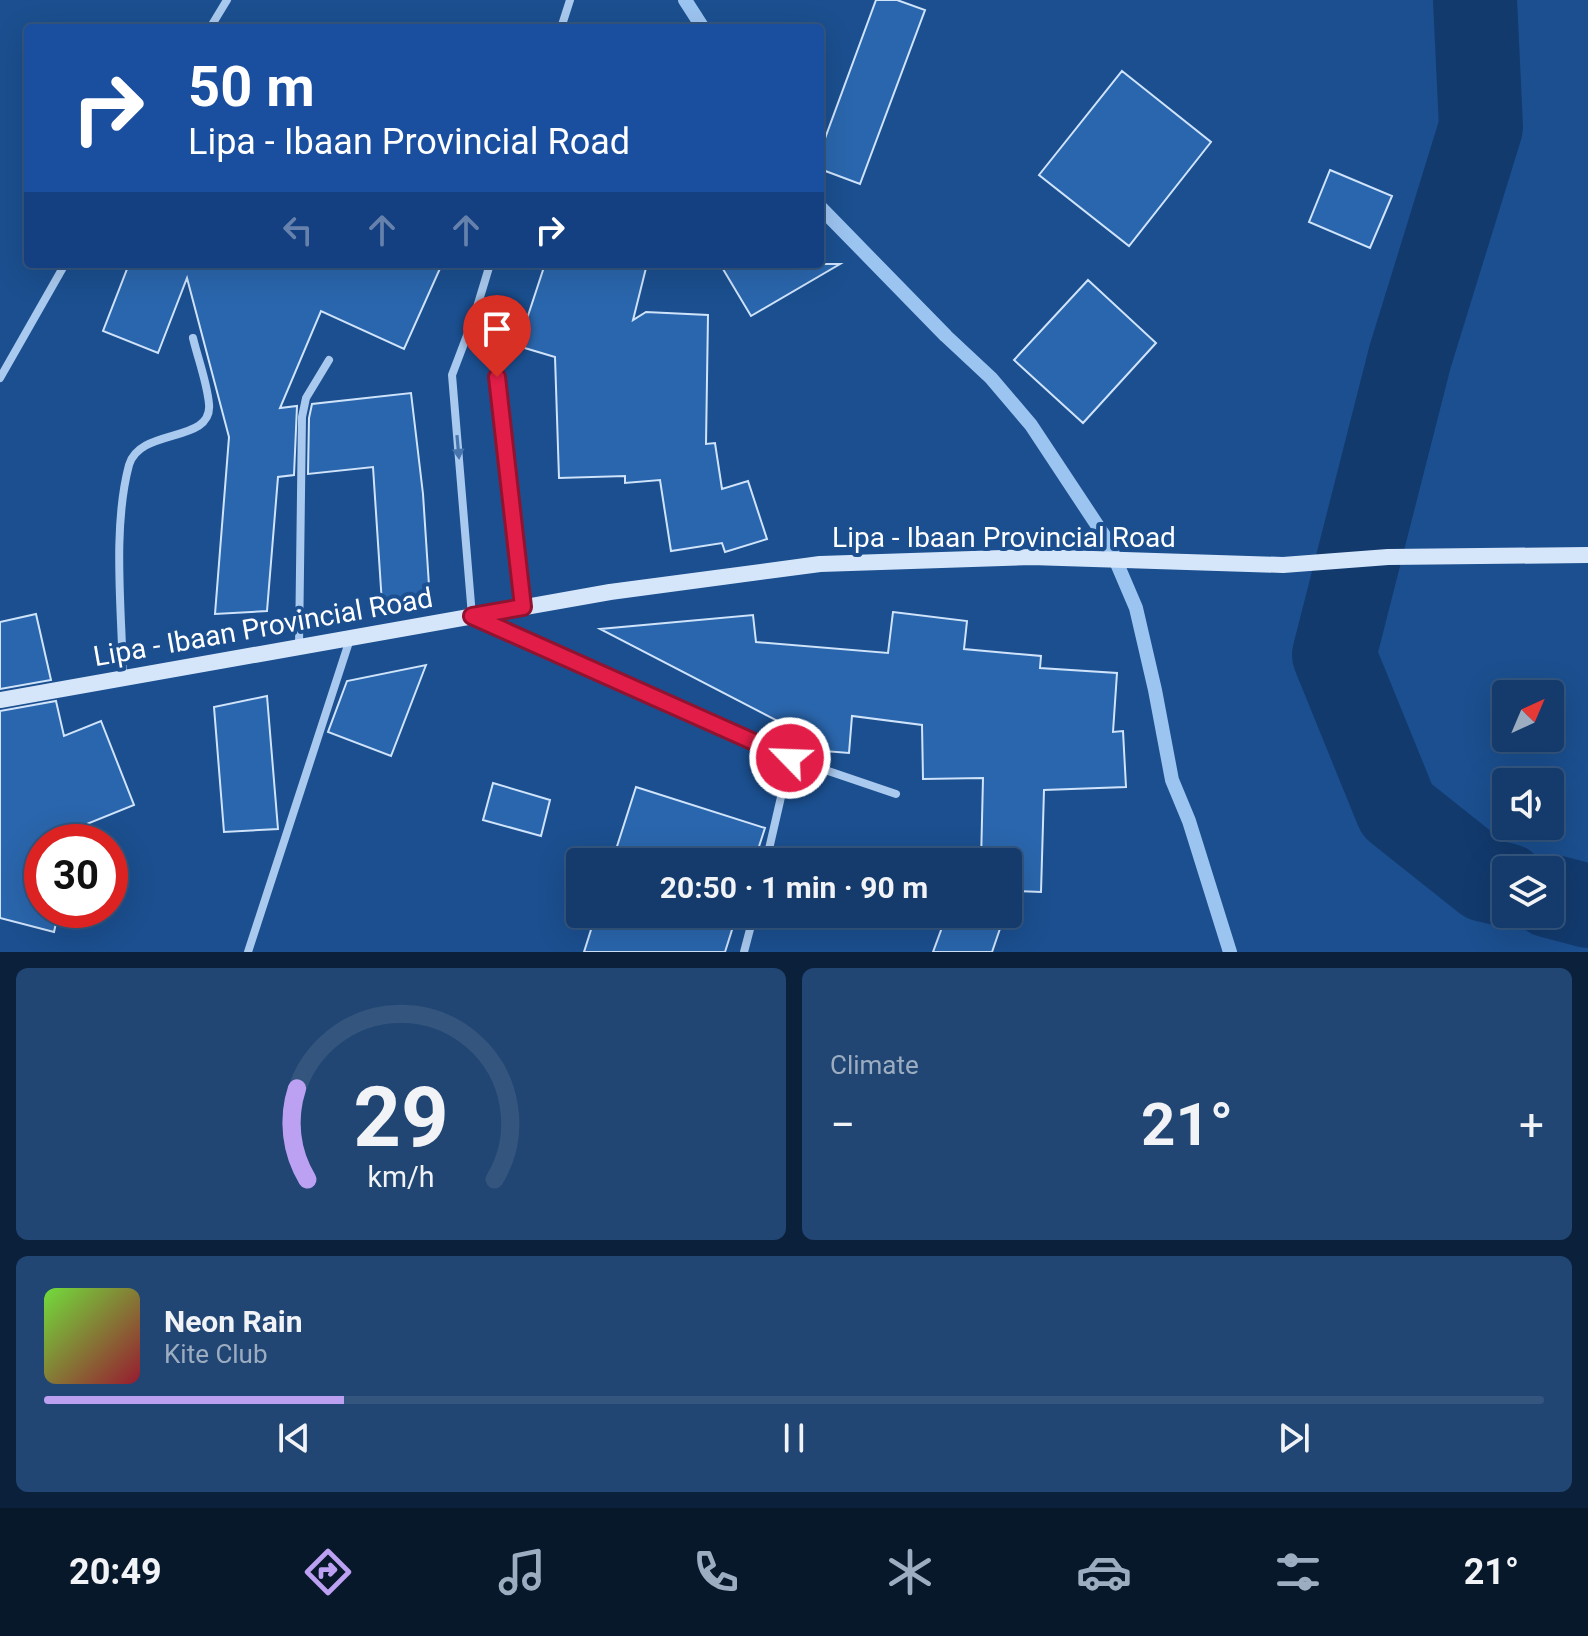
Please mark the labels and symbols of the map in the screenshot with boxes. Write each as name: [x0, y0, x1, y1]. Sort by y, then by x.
pin: [463, 295, 531, 377]
one-way arrow: [452, 435, 465, 460]
street label: Lipa - Ibaan Provincial Road: [832, 521, 1176, 554]
street label: Lipa - Ibaan Provincial Road: [91, 581, 435, 673]
north arrow: [1492, 680, 1564, 752]
position arrow: [748, 716, 832, 800]
speed limit sign: 30: [24, 824, 128, 928]

